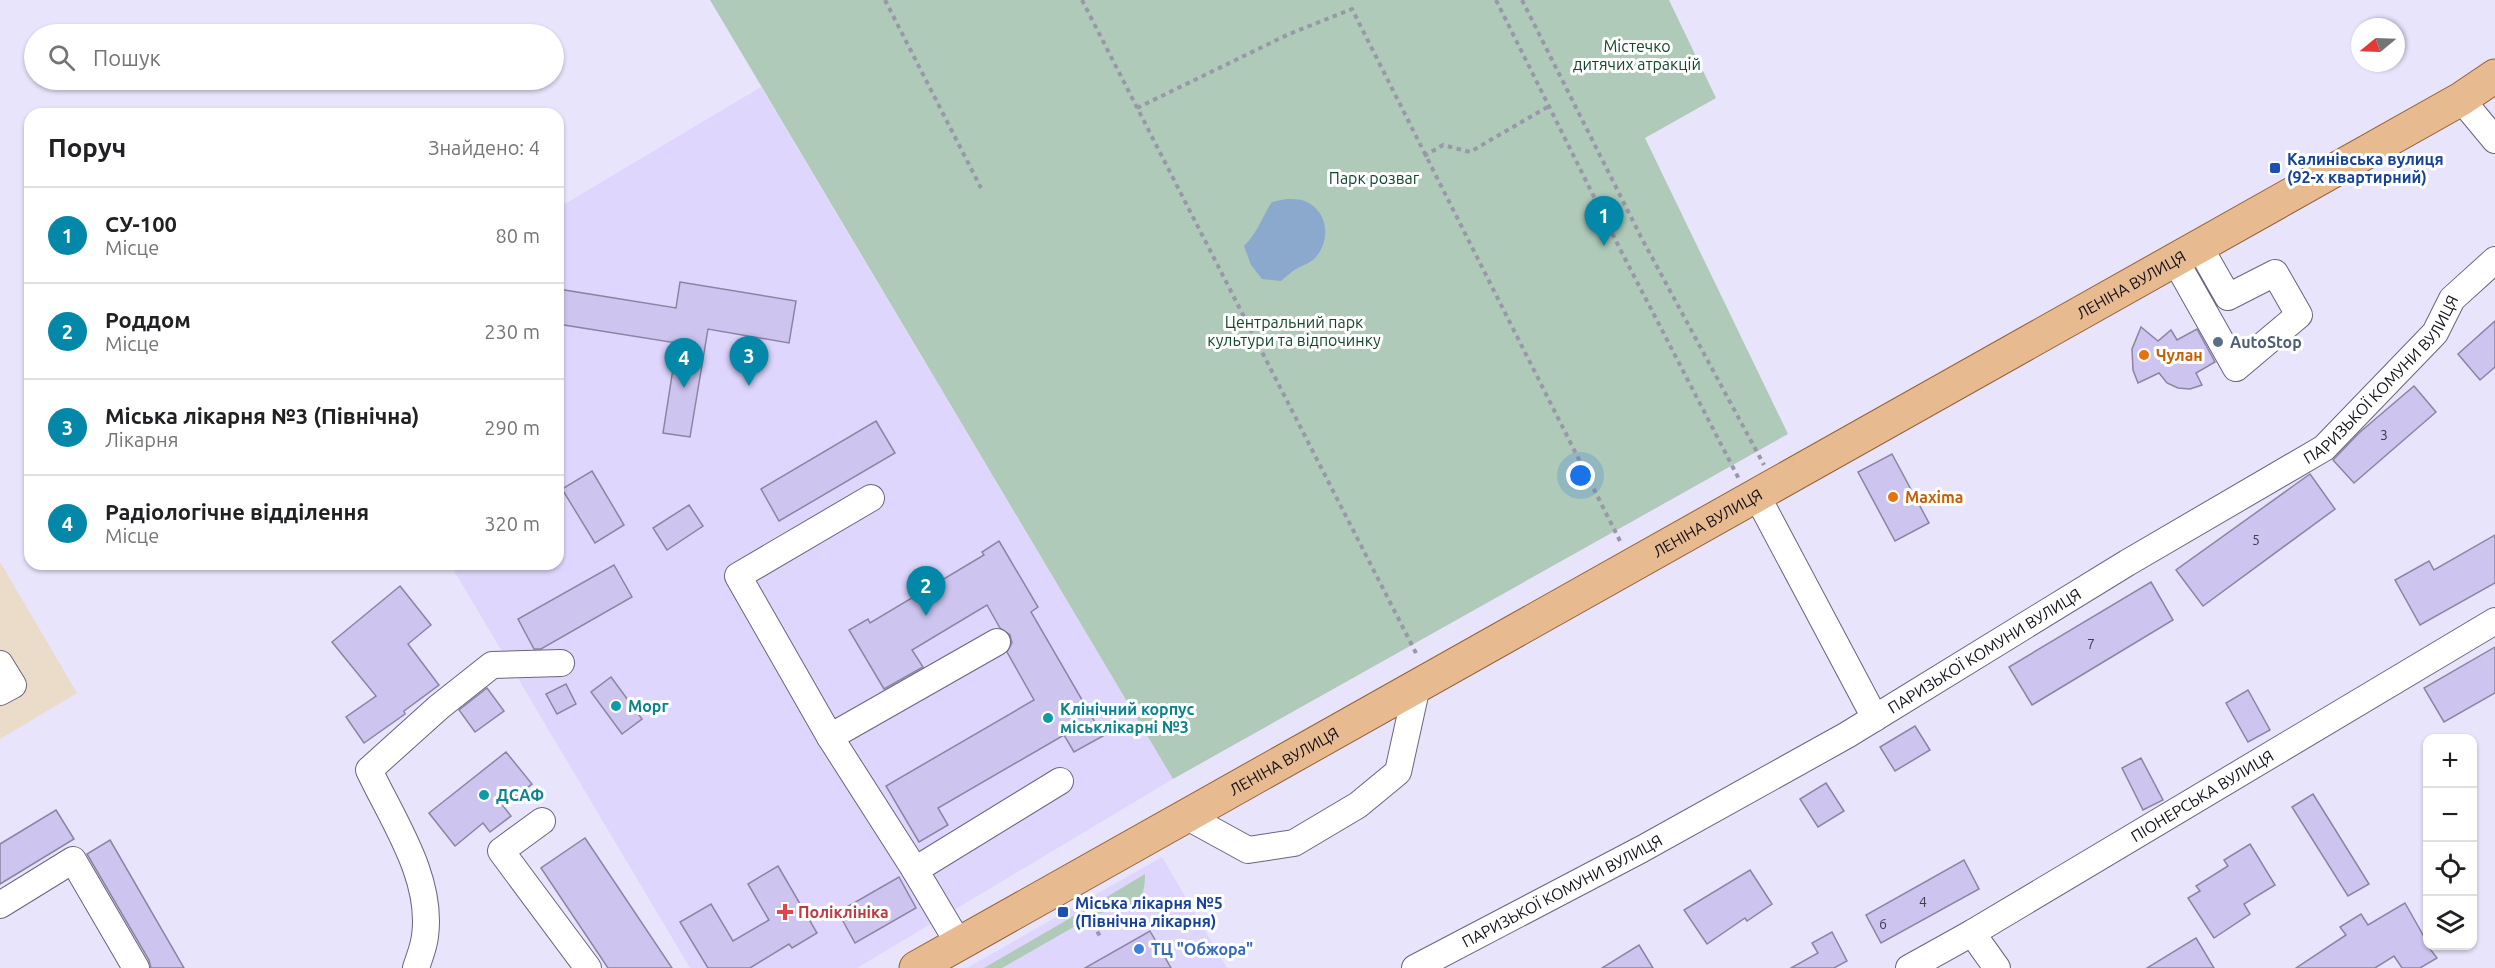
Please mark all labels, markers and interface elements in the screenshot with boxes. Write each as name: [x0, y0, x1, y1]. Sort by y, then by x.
north arrow: [2351, 18, 2405, 72]
search box: [24, 24, 564, 90]
park label: Містечко дитячих атракцій: [1573, 37, 1701, 73]
icon: search: [45, 41, 78, 74]
text: Пошук: [93, 45, 161, 70]
text: Поруч: [48, 133, 126, 162]
text: Знайдено: 4: [428, 136, 540, 159]
place label: Калинівська вулиця (92-х квартирний): [2287, 150, 2444, 187]
marker: Калинівська вулиця (92-х квартирний): [2268, 161, 2282, 175]
park label: Парк розваг: [1329, 169, 1420, 187]
pin: 1: [1584, 196, 1624, 246]
text: СУ-100: [105, 211, 177, 236]
text: 1: [62, 224, 73, 247]
text: 80 m: [496, 224, 540, 247]
text: Місце: [105, 236, 159, 259]
street label: ЛЕНІНА ВУЛИЦЯ: [2073, 247, 2189, 322]
street label: ПАРИЗЬКОЇ КОМУНИ ВУЛИЦЯ: [2300, 292, 2462, 467]
text: Роддом: [105, 307, 191, 332]
park label: Центральний парк культури та відпочинку: [1207, 313, 1381, 349]
text: 2: [62, 320, 73, 343]
text: 230 m: [484, 320, 540, 343]
text: Місце: [105, 332, 159, 355]
place label: AutoStop: [2230, 333, 2302, 351]
marker: AutoStop: [2211, 335, 2225, 349]
pin: 3: [730, 336, 768, 386]
pin: 4: [664, 338, 704, 388]
place label: Чулан: [2156, 346, 2203, 364]
marker: Чулан: [2137, 348, 2151, 362]
text: Міська лікарня №3 (Північна): [105, 403, 419, 428]
text: 3: [62, 416, 73, 439]
text: 290 m: [484, 416, 540, 439]
house number: 3: [2380, 427, 2388, 443]
text: Лікарня: [105, 428, 178, 451]
your location: [1566, 461, 1595, 490]
street label: ЛЕНІНА ВУЛИЦЯ: [1650, 485, 1765, 561]
place label: Maxima: [1905, 488, 1964, 506]
marker: Maxima: [1886, 490, 1900, 504]
text: Радіологічне відділення: [105, 499, 369, 524]
text: 4: [62, 512, 73, 535]
text: 320 m: [484, 512, 540, 535]
text: Місце: [105, 524, 159, 547]
house number: 5: [2252, 532, 2260, 548]
pin: 2: [906, 566, 946, 616]
street label: ПАРИЗЬКОЇ КОМУНИ ВУЛИЦЯ: [1884, 585, 2084, 717]
house number: 7: [2087, 636, 2095, 652]
place label: Морг: [628, 697, 669, 715]
marker: Морг: [609, 699, 623, 713]
place label: Клінічний корпус міськлікарні №3: [1060, 700, 1195, 736]
marker: Клінічний корпус міськлікарні №3: [1041, 711, 1055, 725]
street label: ЛЕНІНА ВУЛИЦЯ: [1226, 723, 1342, 799]
map controls: [2423, 734, 2477, 950]
button: +: [2423, 734, 2477, 788]
street label: ПІОНЕРСЬКА ВУЛИЦЯ: [2127, 746, 2277, 845]
place label: ДСАФ: [496, 786, 544, 804]
marker: ДСАФ: [477, 788, 491, 802]
button: −: [2423, 788, 2477, 842]
street label: ПАРИЗЬКОЇ КОМУНИ ВУЛИЦЯ: [1459, 831, 1665, 951]
button: locate: [2423, 842, 2477, 896]
place label: Міська лікарня №5 (Північна лікарня): [1075, 894, 1223, 931]
house number: 4: [1919, 894, 1927, 910]
button: layers: [2423, 896, 2477, 950]
marker: Поліклініка: [776, 903, 794, 921]
place label: Поліклініка: [798, 903, 889, 921]
marker: Міська лікарня №5 (Північна лікарня): [1056, 905, 1070, 919]
house number: 6: [1879, 916, 1887, 932]
place label: ТЦ "Обжора": [1151, 940, 1253, 958]
marker: ТЦ "Обжора": [1132, 942, 1146, 956]

